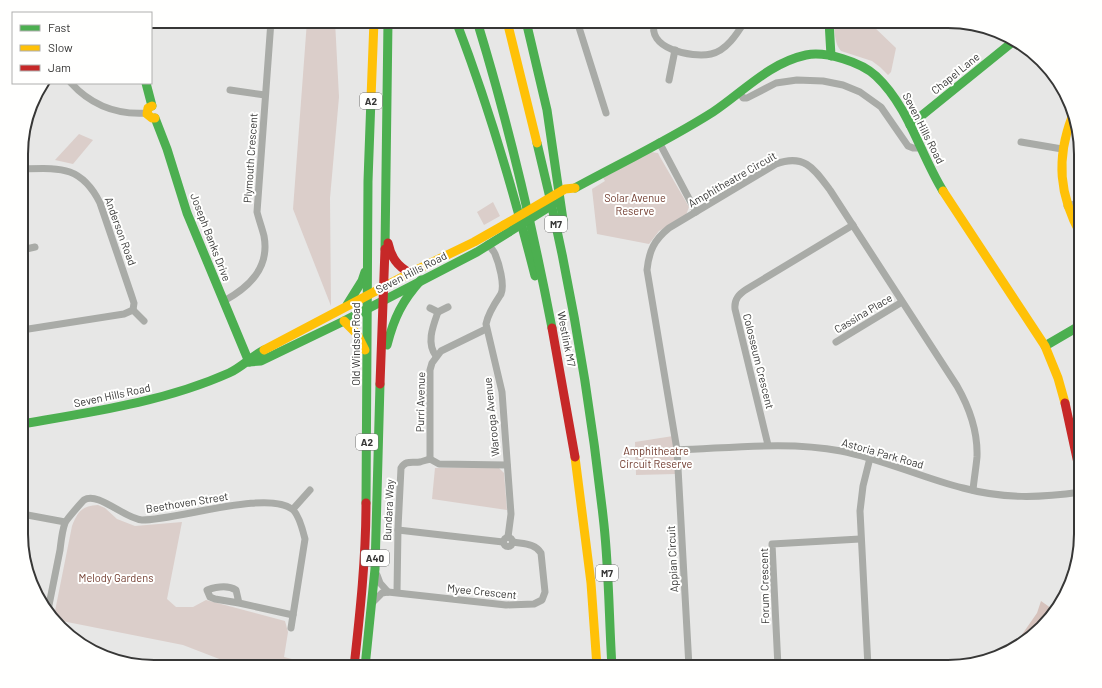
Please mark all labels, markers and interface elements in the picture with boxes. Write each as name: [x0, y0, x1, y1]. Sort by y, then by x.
legend: [12, 12, 152, 84]
text: Fast: [48, 20, 71, 34]
text: Slow: [48, 40, 73, 54]
street label: Chapel Lane: [928, 49, 982, 96]
text: Jam: [48, 60, 71, 74]
street label: Seven Hills Road: [900, 90, 948, 166]
road number: A2: [360, 93, 382, 109]
street label: Plymouth Crescent: [240, 112, 260, 204]
street label: Amphitheatre Circuit: [686, 148, 778, 210]
street label: Joseph Banks Drive: [188, 191, 234, 283]
park label: Solar Avenue Reserve: [604, 191, 666, 217]
street label: Anderson Road: [103, 195, 139, 267]
road number: M7: [545, 216, 567, 232]
street label: Seven Hills Road: [373, 248, 449, 296]
street label: Cassina Place: [832, 291, 894, 335]
street label: Old Windsor Road: [349, 302, 362, 386]
street label: Westlink M7: [555, 310, 579, 368]
street label: Colosseum Crescent: [741, 312, 777, 410]
street label: Purri Avenue: [413, 372, 427, 432]
street label: Warooga Avenue: [480, 377, 502, 457]
street label: Seven Hills Road: [72, 381, 152, 409]
road number: A2: [356, 434, 378, 450]
street label: Astoria Park Road: [841, 435, 925, 471]
park label: Amphitheatre Circuit Reserve: [620, 444, 693, 470]
street label: Bundara Way: [380, 479, 396, 541]
street label: Beethoven Street: [145, 489, 229, 515]
street label: Appian Circuit: [664, 525, 680, 593]
street label: Forum Crescent: [757, 548, 771, 624]
road number: A40: [361, 550, 389, 566]
road number: M7: [596, 565, 618, 581]
park label: Melody Gardens: [79, 571, 153, 584]
street label: Myee Crescent: [447, 581, 517, 601]

